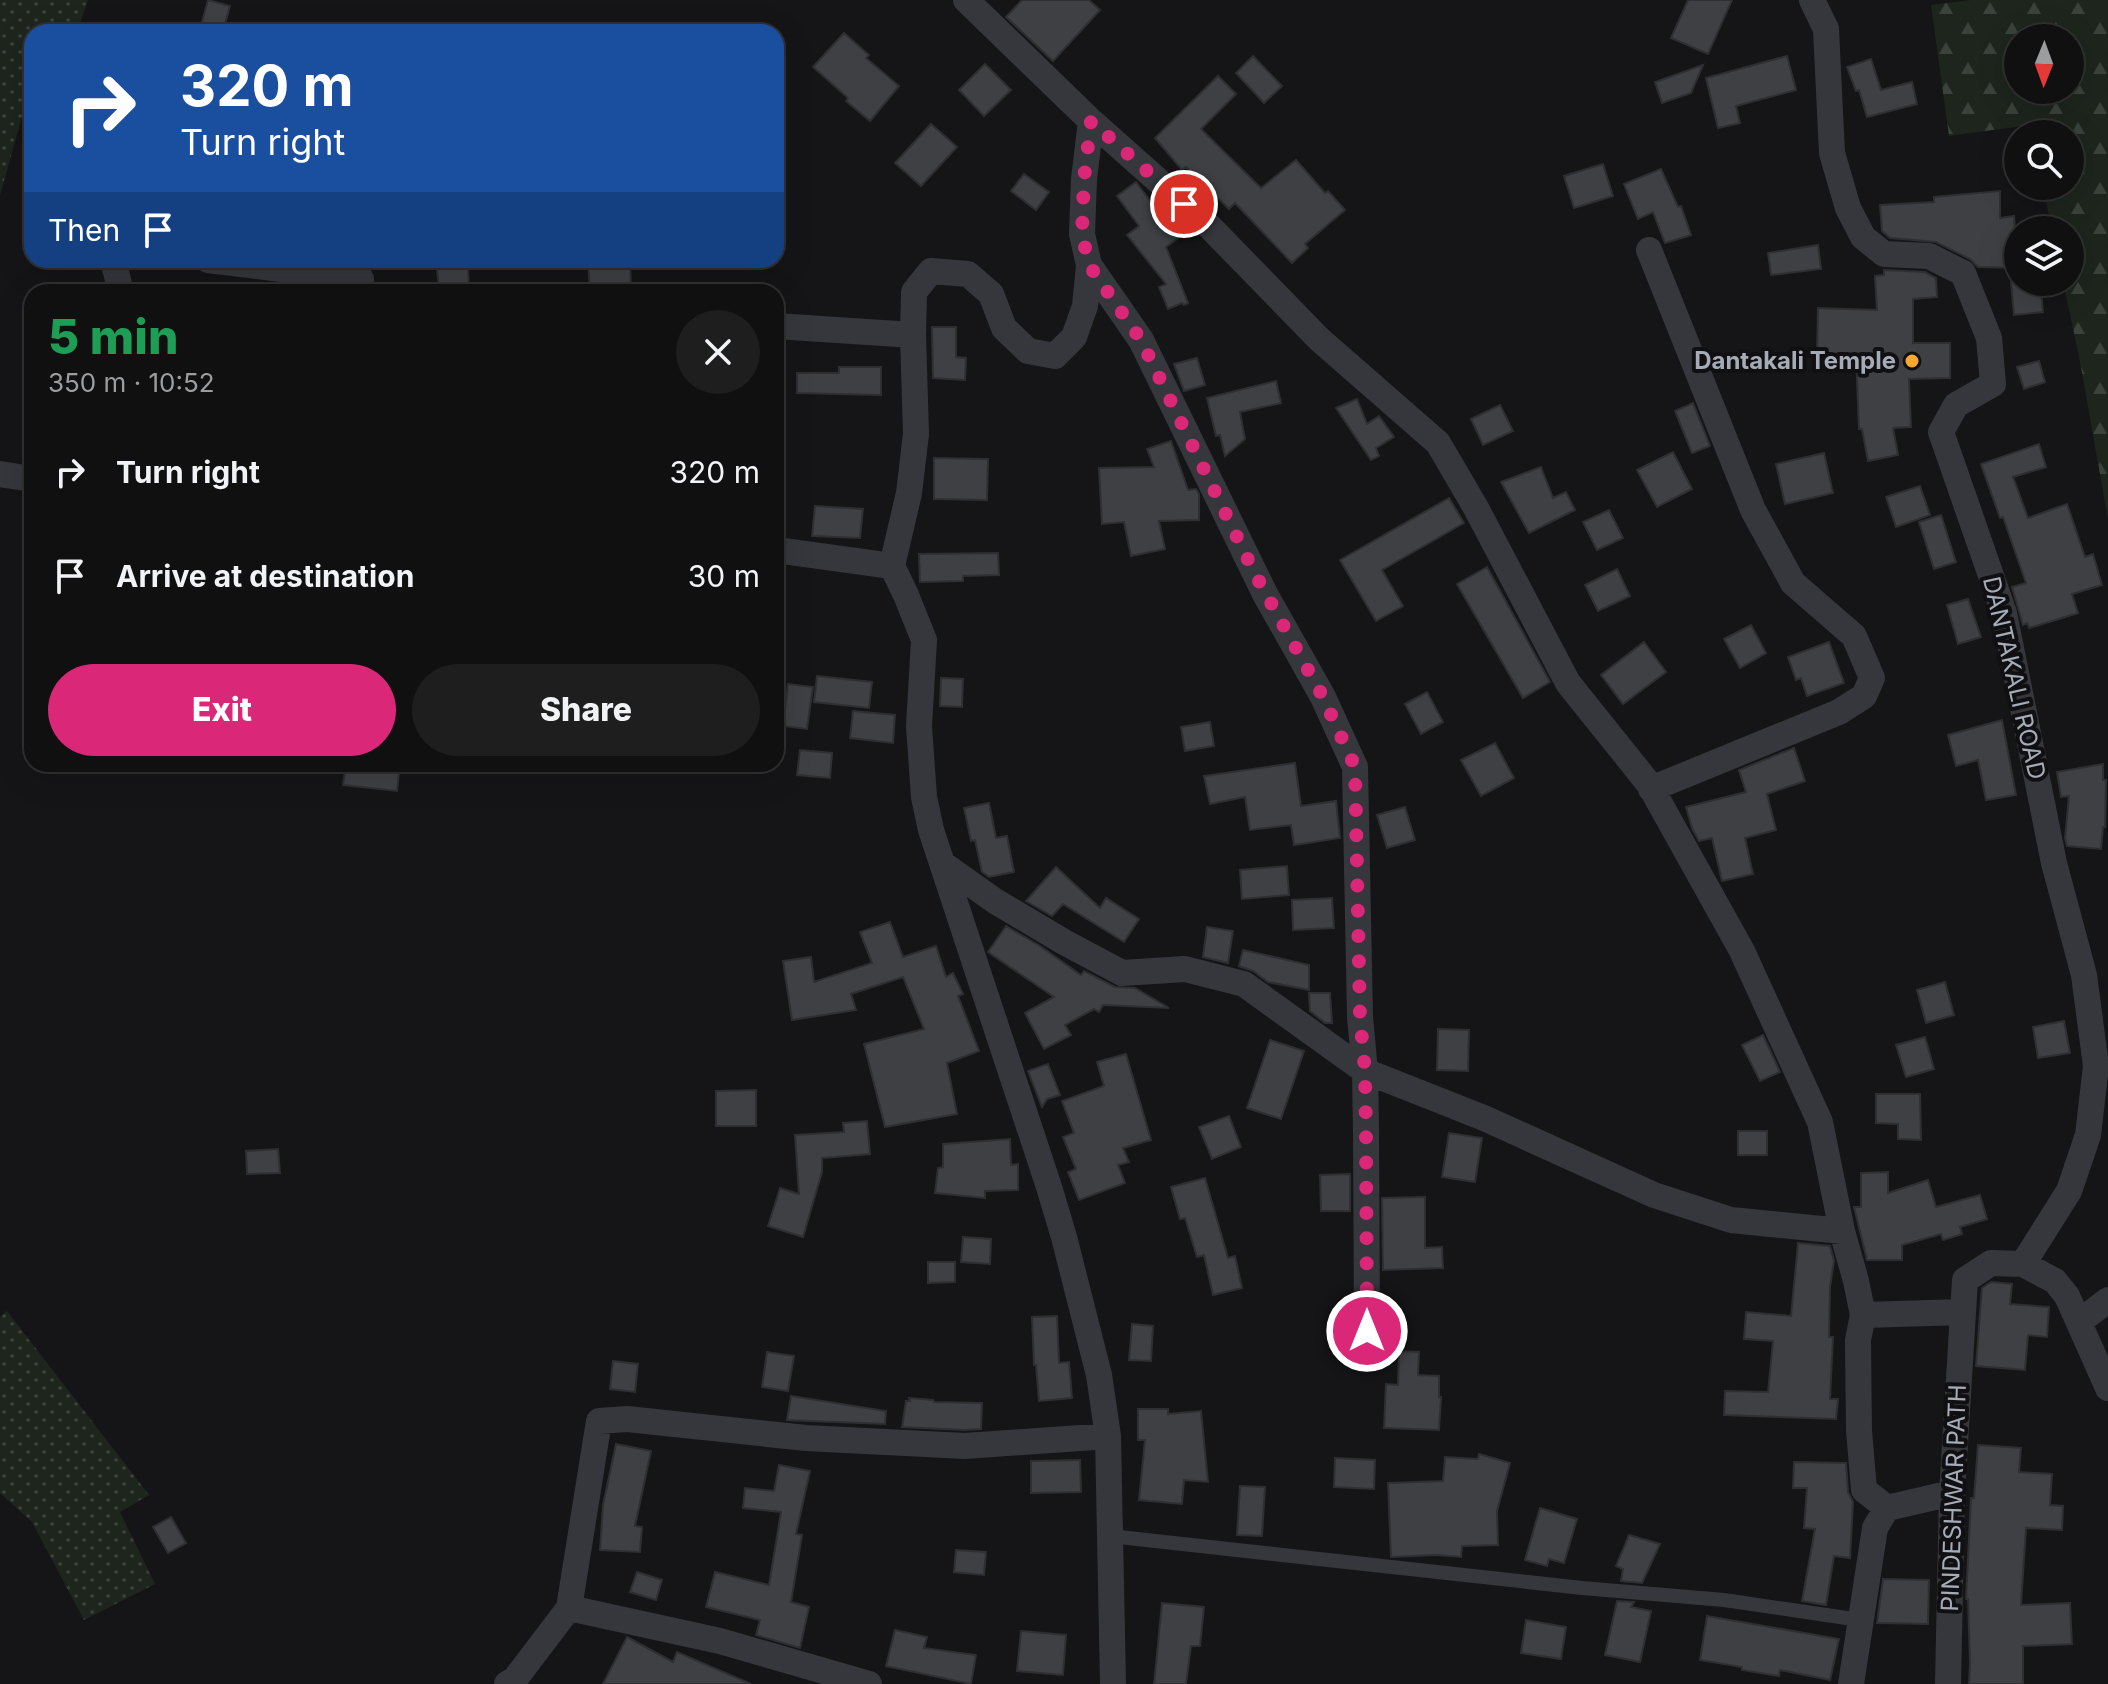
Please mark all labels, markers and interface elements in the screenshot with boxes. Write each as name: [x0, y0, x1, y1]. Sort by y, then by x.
north arrow: [2004, 24, 2084, 104]
map controls: [2004, 24, 2084, 296]
text: 320 m: [180, 52, 354, 120]
icon: right: [48, 56, 152, 160]
text: Turn right: [180, 120, 345, 164]
button: search: [2004, 120, 2084, 200]
pin: [1150, 170, 1218, 238]
icon: arrive: [1162, 182, 1206, 226]
icon: arrive: [136, 208, 180, 252]
text: Then: [48, 212, 120, 248]
button: layers: [2004, 216, 2084, 296]
text: 5 min: [48, 307, 178, 366]
button: close: [676, 310, 760, 394]
place label: Dantakali Temple: [1694, 346, 1896, 375]
marker: Dantakali Temple: [1903, 352, 1921, 370]
text: 350 m · 10:52: [48, 367, 215, 398]
icon: right: [48, 450, 92, 494]
text: Turn right: [116, 454, 260, 490]
text: 320 m: [670, 454, 760, 490]
icon: arrive: [48, 554, 92, 598]
text: Arrive at destination: [116, 558, 414, 594]
text: 30 m: [688, 558, 760, 594]
street label: DANTAKALI ROAD: [1977, 574, 2052, 782]
button: Exit: [48, 664, 396, 756]
button: Share: [412, 664, 760, 756]
position arrow: [1325, 1289, 1409, 1373]
street label: PINDESHWAR PATH: [1935, 1384, 1972, 1612]

